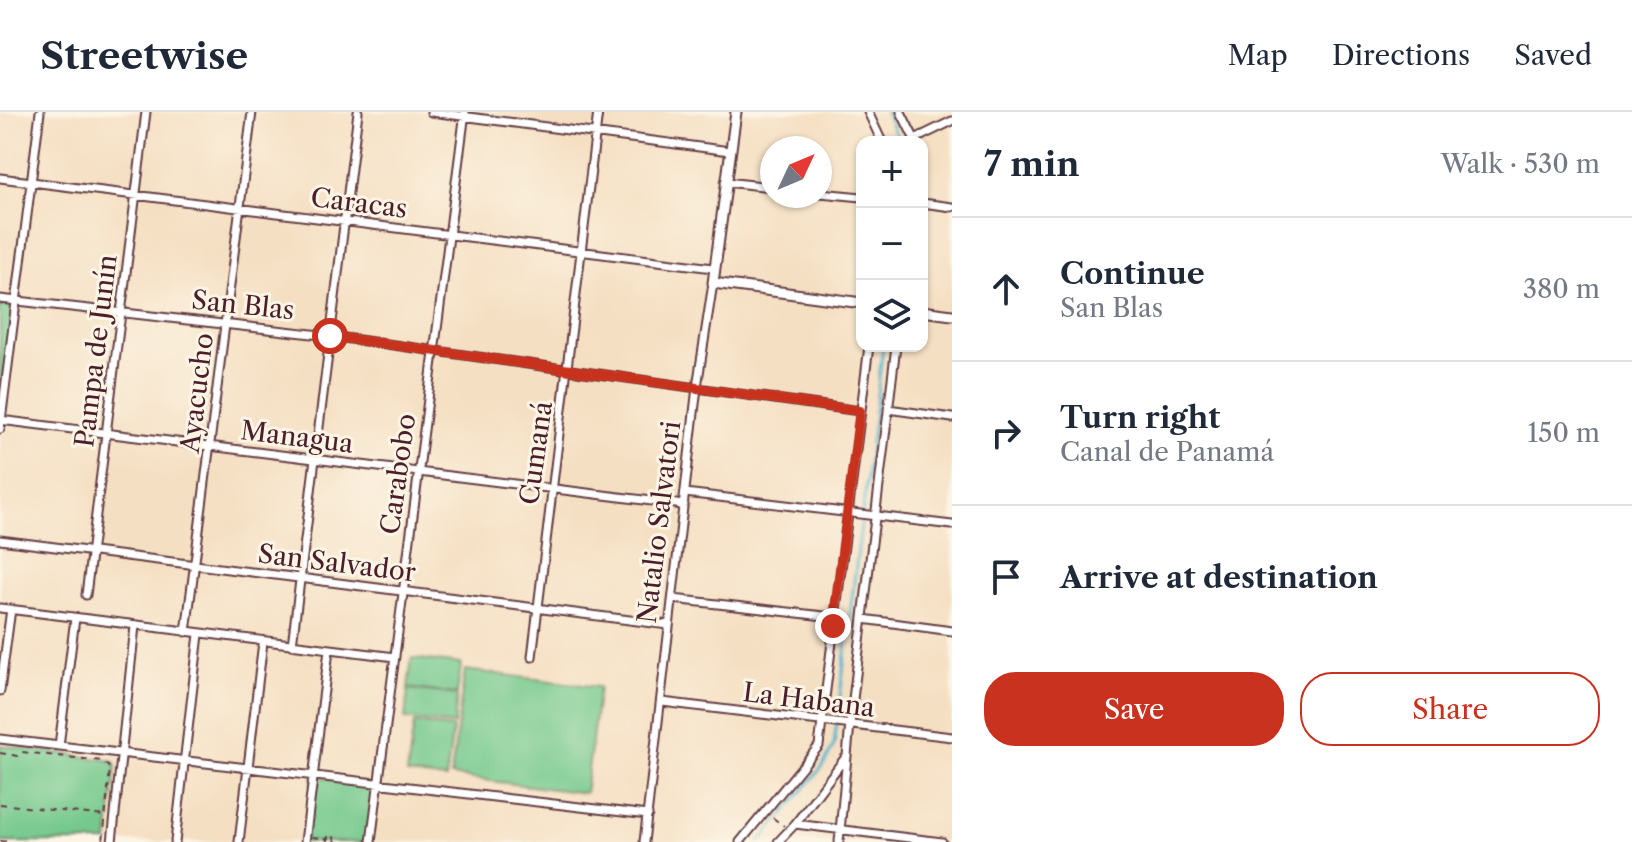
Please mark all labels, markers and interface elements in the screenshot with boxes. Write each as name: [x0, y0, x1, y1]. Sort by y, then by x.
text: Streetwise: [40, 32, 248, 79]
text: Map: [1228, 38, 1288, 72]
text: Directions: [1332, 38, 1470, 72]
text: Saved: [1514, 38, 1592, 72]
north arrow: [760, 136, 832, 208]
map controls: [856, 136, 928, 352]
button: +: [856, 136, 928, 208]
text: 7 min: [984, 143, 1080, 185]
text: Walk · 530 m: [1441, 148, 1600, 180]
street label: Caracas: [309, 181, 409, 225]
button: −: [856, 208, 928, 280]
street label: Pampa de Junín: [68, 253, 124, 449]
text: Continue: [1060, 255, 1205, 292]
icon: ahead: [984, 267, 1028, 311]
text: 380 m: [1523, 273, 1600, 305]
button: layers: [856, 280, 928, 352]
street label: San Blas: [190, 284, 296, 326]
text: San Blas: [1060, 292, 1163, 324]
route start: [312, 318, 348, 354]
street label: Ayacucho: [174, 331, 220, 456]
street label: Cumaná: [513, 399, 559, 507]
text: Turn right: [1060, 399, 1220, 436]
icon: right: [984, 411, 1028, 455]
street label: Carabobo: [374, 412, 422, 536]
street label: Managua: [239, 414, 355, 460]
text: 150 m: [1527, 417, 1600, 449]
street label: Natalio Salvatori: [631, 419, 687, 625]
text: Canal de Panamá: [1060, 436, 1274, 468]
street label: San Salvador: [256, 537, 418, 589]
icon: arrive: [984, 555, 1028, 599]
text: Arrive at destination: [1060, 559, 1378, 596]
route end: [815, 608, 851, 644]
button: Save: [984, 672, 1284, 746]
button: Share: [1300, 672, 1600, 746]
street label: La Habana: [741, 676, 877, 724]

